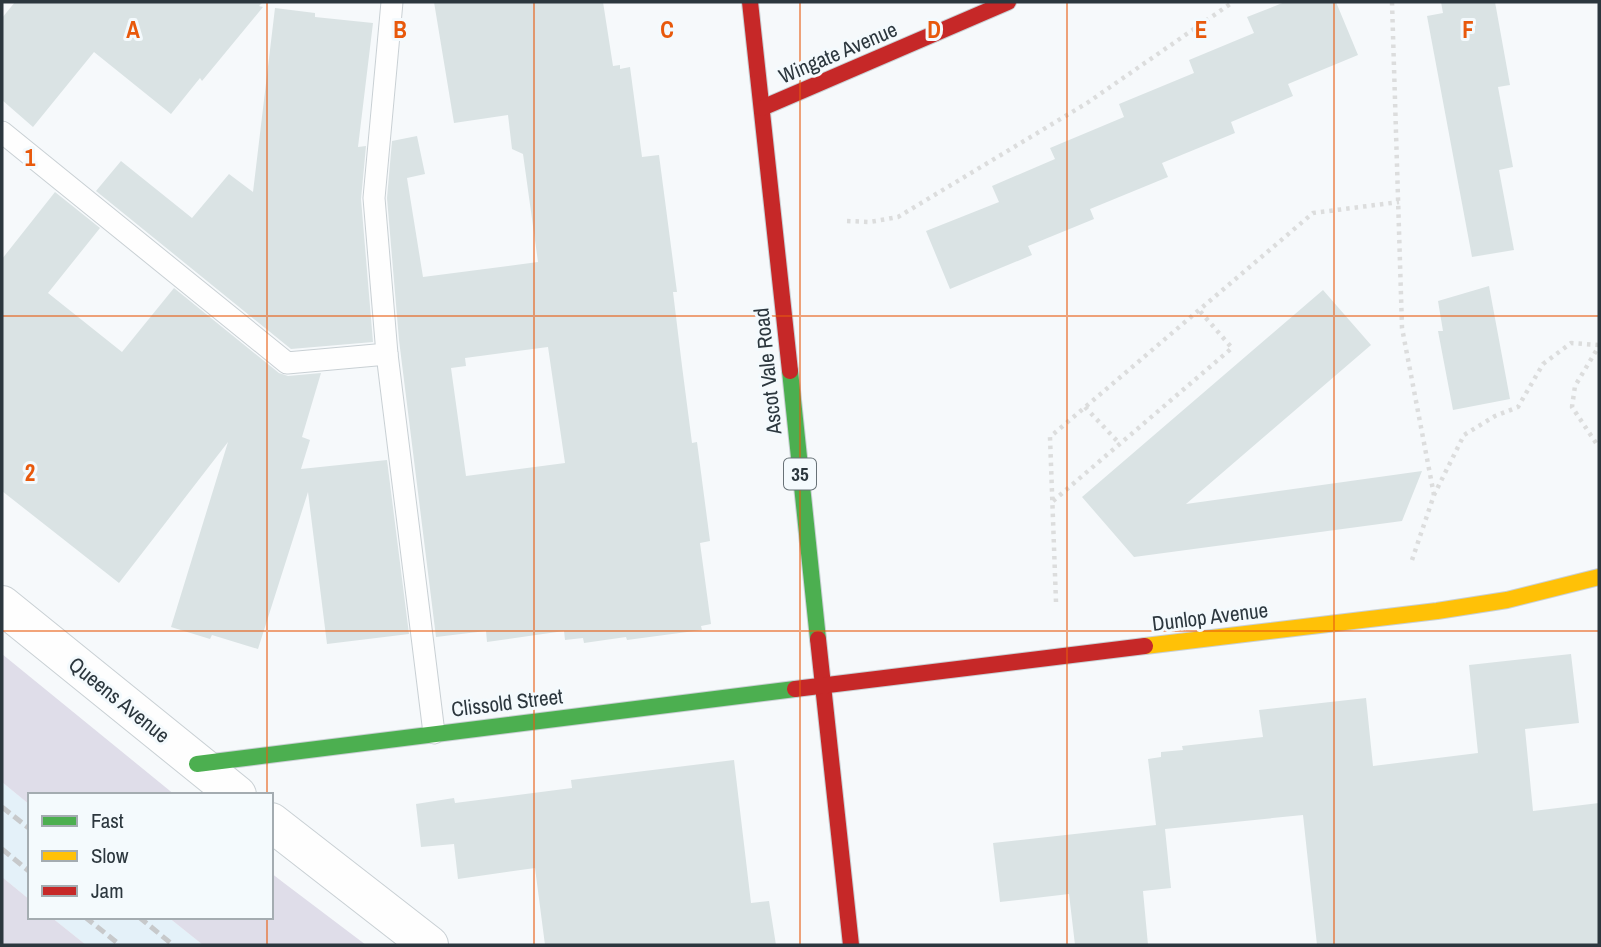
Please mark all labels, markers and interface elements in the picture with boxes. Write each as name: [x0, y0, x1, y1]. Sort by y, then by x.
text: A: [126, 14, 140, 45]
text: B: [393, 14, 407, 45]
text: C: [660, 14, 674, 45]
text: D: [927, 14, 941, 45]
text: E: [1195, 14, 1207, 45]
text: F: [1462, 14, 1474, 45]
street label: Wingate Avenue: [774, 15, 902, 91]
text: 1: [25, 142, 36, 173]
street label: Ascot Vale Road: [746, 306, 789, 437]
text: 2: [25, 457, 35, 488]
road number: 35: [784, 458, 816, 489]
street label: Dunlop Avenue: [1150, 595, 1270, 638]
street label: Queens Avenue: [63, 650, 176, 749]
street label: Clissold Street: [450, 681, 564, 724]
legend: [28, 793, 273, 919]
text: Fast: [91, 806, 124, 835]
text: Slow: [91, 841, 129, 870]
text: Jam: [91, 876, 124, 905]

